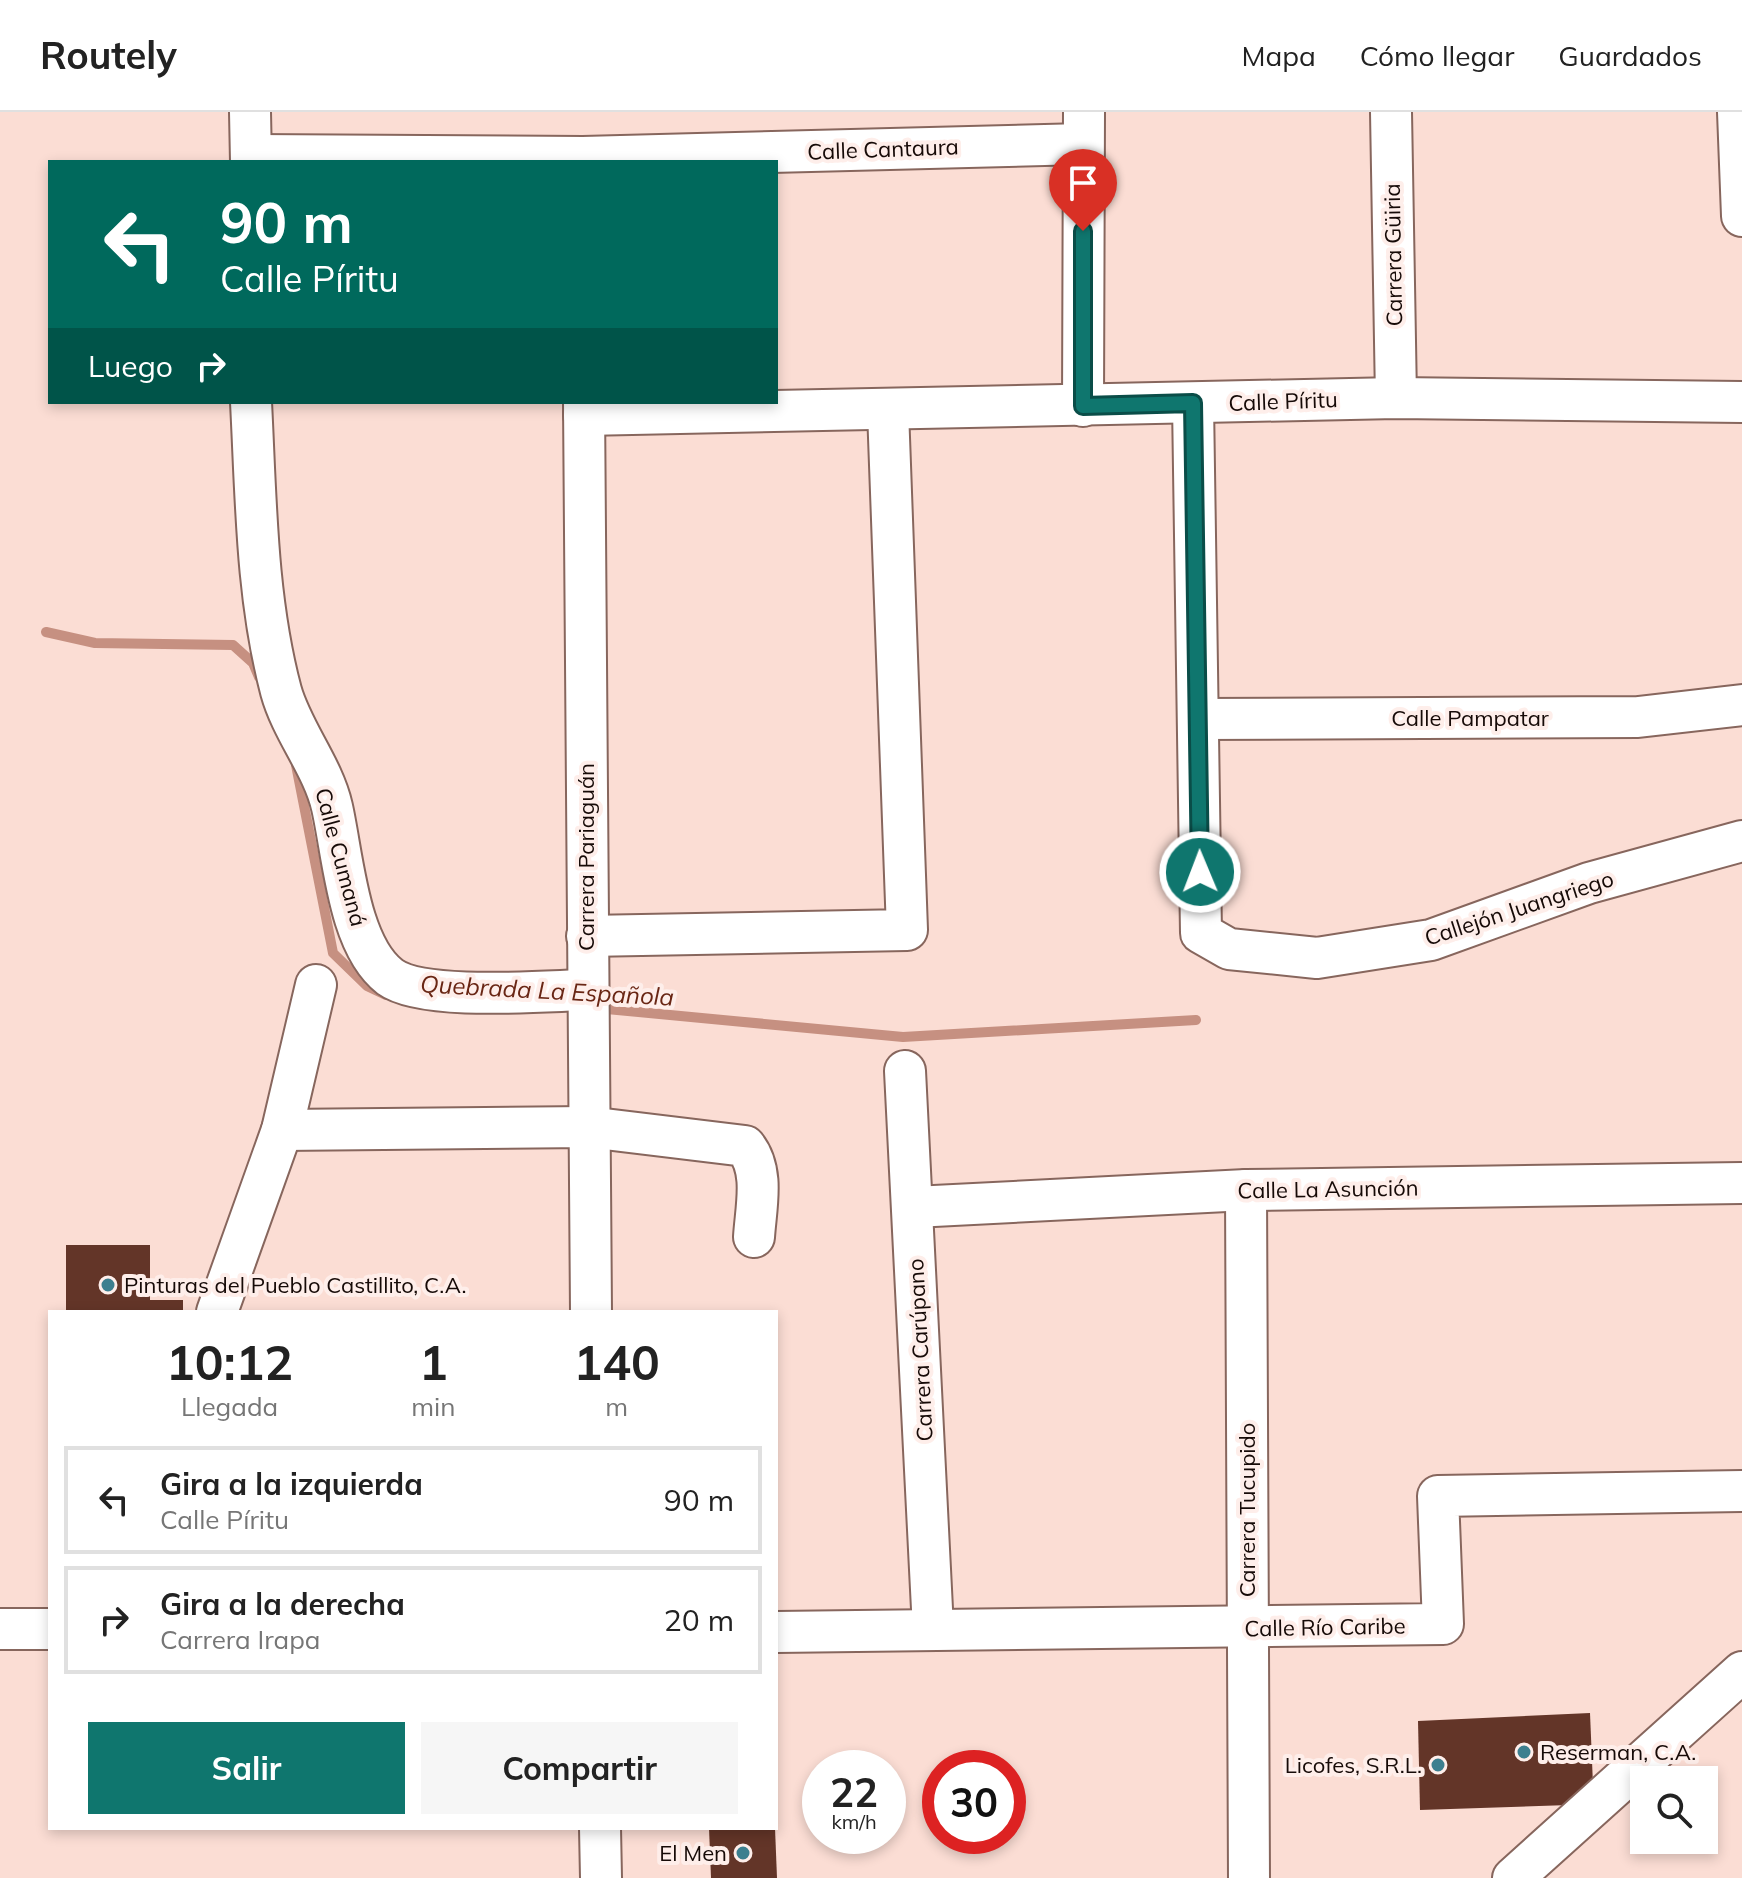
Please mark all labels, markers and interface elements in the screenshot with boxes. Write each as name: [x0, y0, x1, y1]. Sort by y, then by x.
text: Routely: [40, 31, 177, 79]
text: Mapa: [1241, 38, 1316, 73]
text: Cómo llegar: [1360, 38, 1514, 73]
text: Guardados: [1558, 38, 1702, 73]
street label: Calle Cantaura: [807, 132, 959, 166]
pin: [1049, 149, 1117, 231]
icon: arrive: [1061, 161, 1105, 205]
street label: Carrera Güiria: [1378, 183, 1408, 327]
text: 90 m: [220, 187, 353, 257]
icon: left: [88, 192, 192, 296]
text: Calle Píritu: [220, 256, 399, 301]
icon: right: [189, 344, 233, 388]
text: Luego: [88, 347, 173, 385]
street label: Calle Píritu: [1228, 385, 1338, 417]
street label: Calle Pampatar: [1391, 704, 1549, 732]
street label: Carrera Pariaguán: [572, 763, 600, 951]
street label: Calle Cumaná: [309, 785, 373, 929]
position arrow: [1158, 830, 1242, 914]
street label: Callejón Juangriego: [1421, 864, 1617, 952]
water label: Quebrada La Española: [419, 968, 675, 1012]
street label: Calle La Asunción: [1237, 1173, 1419, 1205]
street label: Carrera Carúpano: [901, 1258, 939, 1442]
place label: Pinturas del Pueblo Castillito, C.A.: [124, 1271, 466, 1299]
marker: Pinturas del Pueblo Castillito, C.A.: [99, 1276, 117, 1294]
text: 10:12: [166, 1332, 293, 1392]
text: 1: [419, 1332, 448, 1392]
text: 140: [574, 1332, 660, 1392]
text: Llegada: [181, 1390, 278, 1423]
text: min: [411, 1390, 455, 1423]
text: m: [605, 1390, 628, 1423]
street label: Carrera Tucupido: [1233, 1423, 1261, 1597]
text: Gira a la izquierda: [160, 1465, 423, 1503]
icon: left: [92, 1478, 136, 1522]
text: 90 m: [664, 1481, 734, 1519]
text: Calle Píritu: [160, 1503, 289, 1536]
text: Gira a la derecha: [160, 1585, 405, 1623]
icon: right: [92, 1598, 136, 1642]
text: 20 m: [664, 1601, 734, 1639]
street label: Calle Río Caribe: [1244, 1612, 1406, 1642]
text: Carrera Irapa: [160, 1623, 320, 1656]
button: Salir: [88, 1722, 405, 1814]
button: Compartir: [421, 1722, 738, 1814]
place label: Reserman, C.A.: [1540, 1738, 1696, 1766]
marker: Reserman, C.A.: [1515, 1743, 1533, 1761]
speed limit sign: 30: [922, 1750, 1026, 1854]
place label: Licofes, S.R.L.: [1285, 1751, 1422, 1779]
marker: Licofes, S.R.L.: [1429, 1756, 1447, 1774]
map controls: [1630, 1766, 1718, 1854]
button: search: [1630, 1766, 1718, 1854]
text: 22: [830, 1767, 878, 1817]
text: km/h: [831, 1809, 877, 1834]
place label: El Men: [659, 1839, 727, 1867]
marker: El Men: [734, 1844, 752, 1862]

